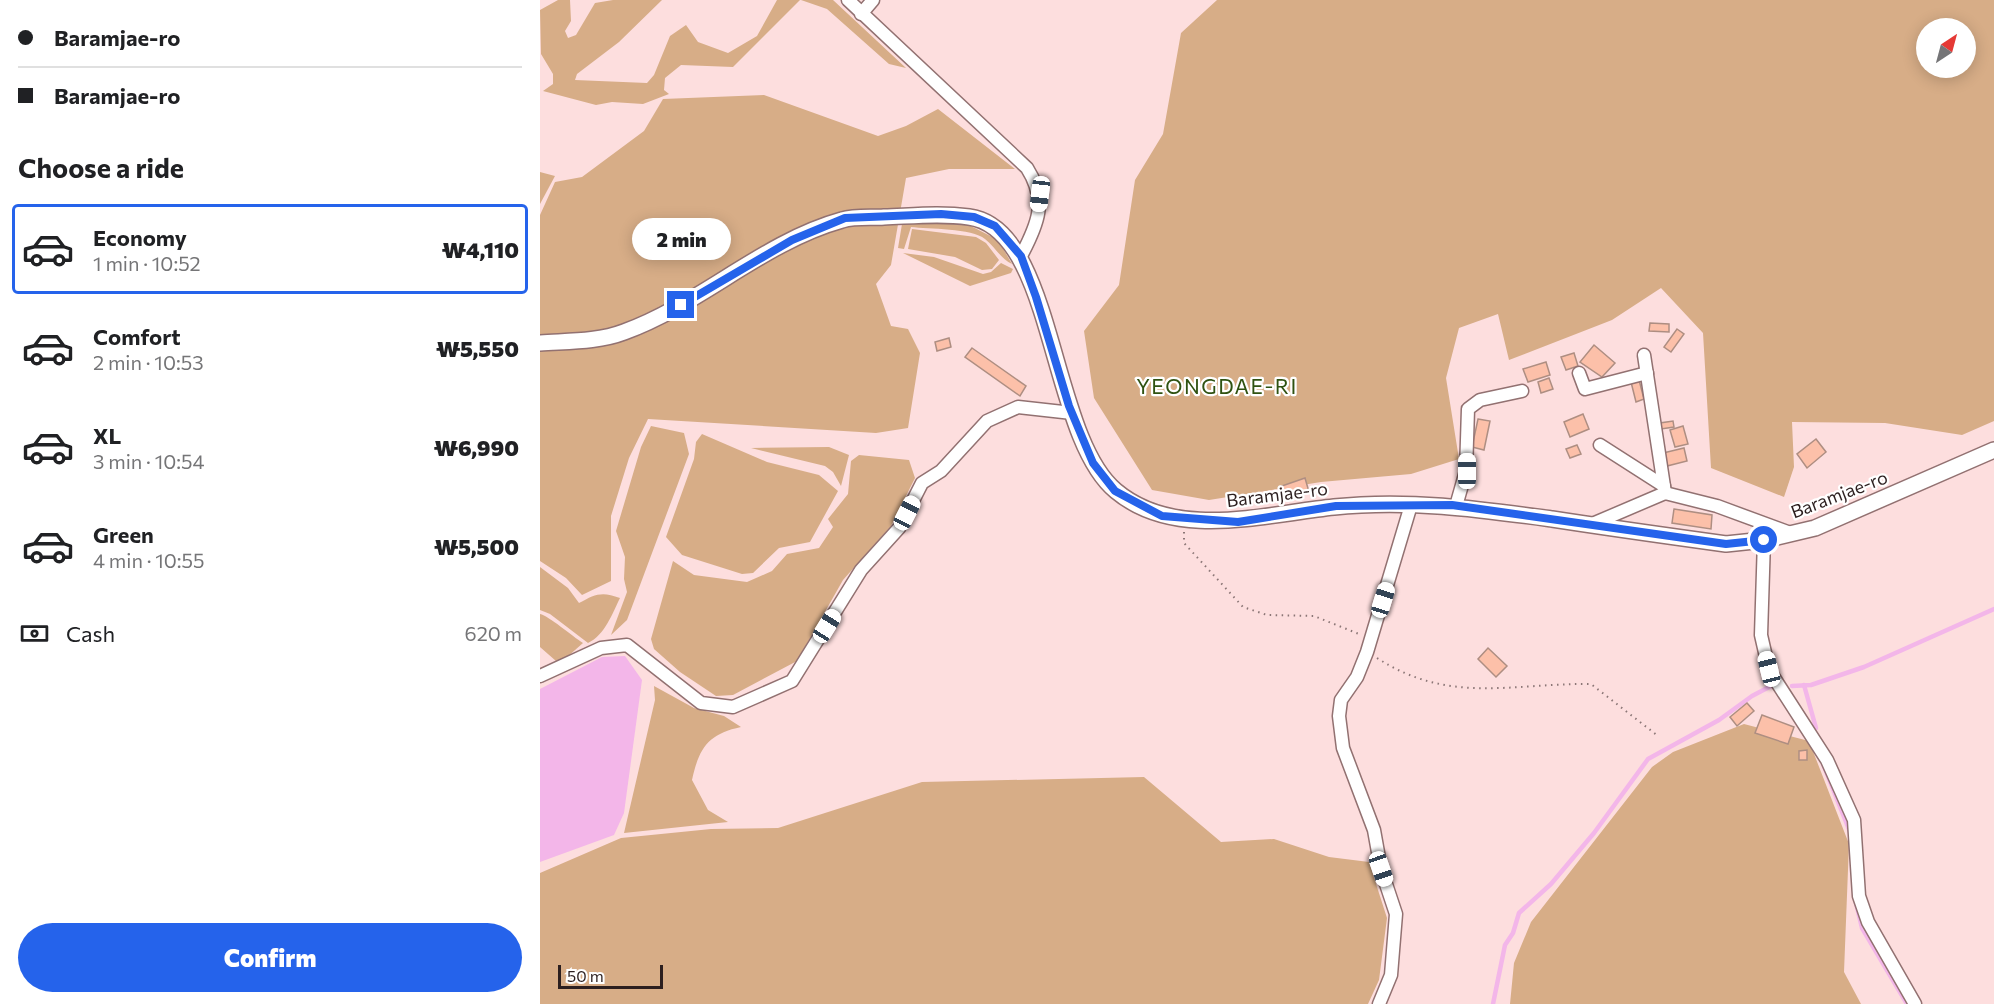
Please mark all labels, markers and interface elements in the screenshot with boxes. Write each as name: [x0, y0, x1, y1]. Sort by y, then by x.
north arrow: [1916, 18, 1976, 78]
map controls: [1916, 18, 1976, 78]
text: Baramjae-ro: [54, 24, 180, 51]
text: Baramjae-ro: [54, 82, 180, 109]
text: Choose a ride: [18, 151, 184, 184]
car: [1029, 175, 1051, 213]
callout: 2 min: [632, 218, 730, 260]
icon: car: [21, 222, 75, 276]
text: Economy: [93, 224, 187, 251]
text: 2 min: [656, 227, 707, 251]
text: ₩4,110: [442, 236, 519, 263]
text: 1 min · 10:52: [93, 251, 201, 275]
route end: [667, 291, 694, 318]
icon: car: [21, 321, 75, 375]
text: Comfort: [93, 323, 181, 350]
text: ₩5,550: [436, 335, 519, 362]
text: 2 min · 10:53: [93, 350, 204, 374]
district label: YEONGDAE-RI: [1136, 373, 1298, 398]
icon: car: [21, 420, 75, 474]
text: XL: [93, 422, 121, 449]
text: ₩6,990: [434, 434, 519, 461]
text: 3 min · 10:54: [93, 449, 204, 473]
car: [1458, 453, 1476, 489]
street label: Baramjae-ro: [1787, 465, 1891, 523]
street label: Baramjae-ro: [1225, 477, 1329, 511]
car: [891, 493, 923, 533]
icon: car: [21, 519, 75, 573]
text: Green: [93, 521, 154, 548]
route start: [1750, 526, 1777, 553]
text: ₩5,500: [434, 533, 519, 560]
text: 4 min · 10:55: [93, 548, 205, 572]
car: [1369, 580, 1397, 620]
car: [810, 606, 844, 646]
icon: cash: [18, 617, 51, 650]
text: Cash: [66, 620, 115, 647]
text: 620 m: [465, 621, 522, 645]
car: [1756, 649, 1782, 689]
car: [1367, 849, 1395, 889]
button: Confirm: [18, 923, 522, 992]
scale bar: [558, 962, 663, 990]
text: 50 m: [567, 966, 604, 985]

